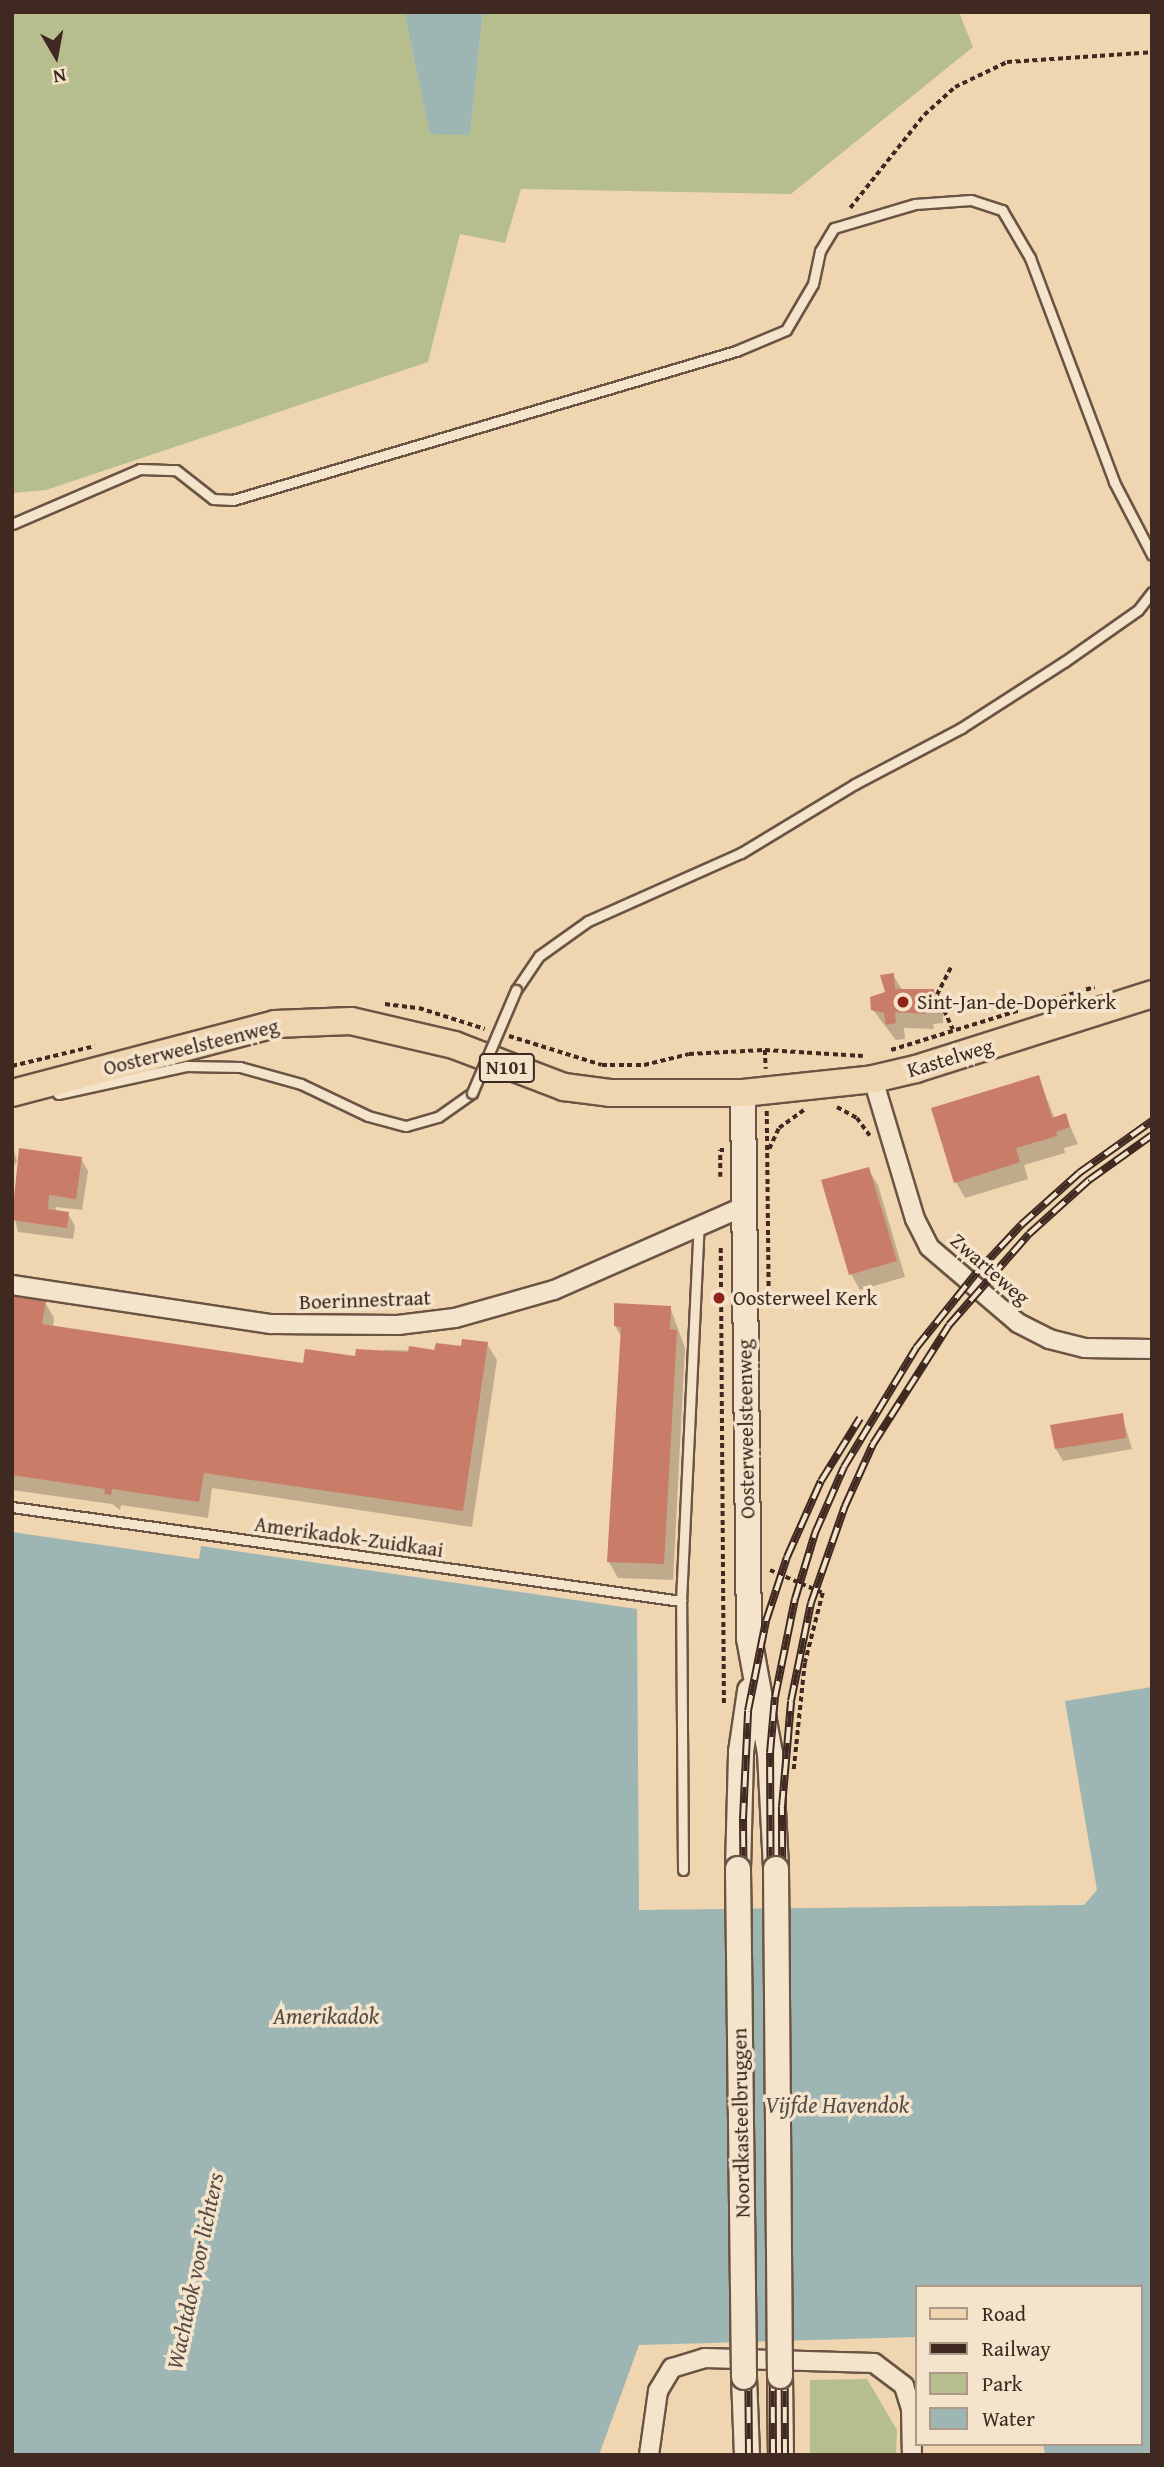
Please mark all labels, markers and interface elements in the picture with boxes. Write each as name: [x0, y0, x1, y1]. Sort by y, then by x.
north arrow: [21, 21, 91, 91]
text: N: [51, 62, 68, 92]
place label: Sint-Jan-de-Doperkerk: [917, 989, 1116, 1015]
marker: Sint-Jan-de-Doperkerk: [895, 994, 911, 1010]
street label: Oosterweelsteenweg: [101, 1013, 281, 1081]
street label: Kastelweg: [904, 1033, 996, 1083]
road number: N101: [477, 1052, 537, 1084]
street label: Zwarteweg: [945, 1228, 1035, 1310]
street label: Boerinnestraat: [299, 1285, 431, 1315]
place label: Oosterweel Kerk: [733, 1285, 877, 1311]
marker: Oosterweel Kerk: [711, 1290, 727, 1306]
street label: Oosterweelsteenweg: [732, 1339, 760, 1519]
street label: Amerikadok-Zuidkaai: [253, 1511, 445, 1563]
water label: Amerikadok: [273, 2002, 379, 2030]
street label: Noordkasteelbruggen: [727, 2028, 755, 2218]
water label: Vijfde Havendok: [765, 2091, 909, 2119]
water label: Wachtdok voor lichters: [161, 2170, 229, 2372]
legend: [916, 2285, 1143, 2446]
text: Road: [982, 2298, 1026, 2329]
text: Railway: [982, 2333, 1051, 2364]
text: Park: [982, 2368, 1023, 2399]
text: Water: [982, 2403, 1035, 2434]

